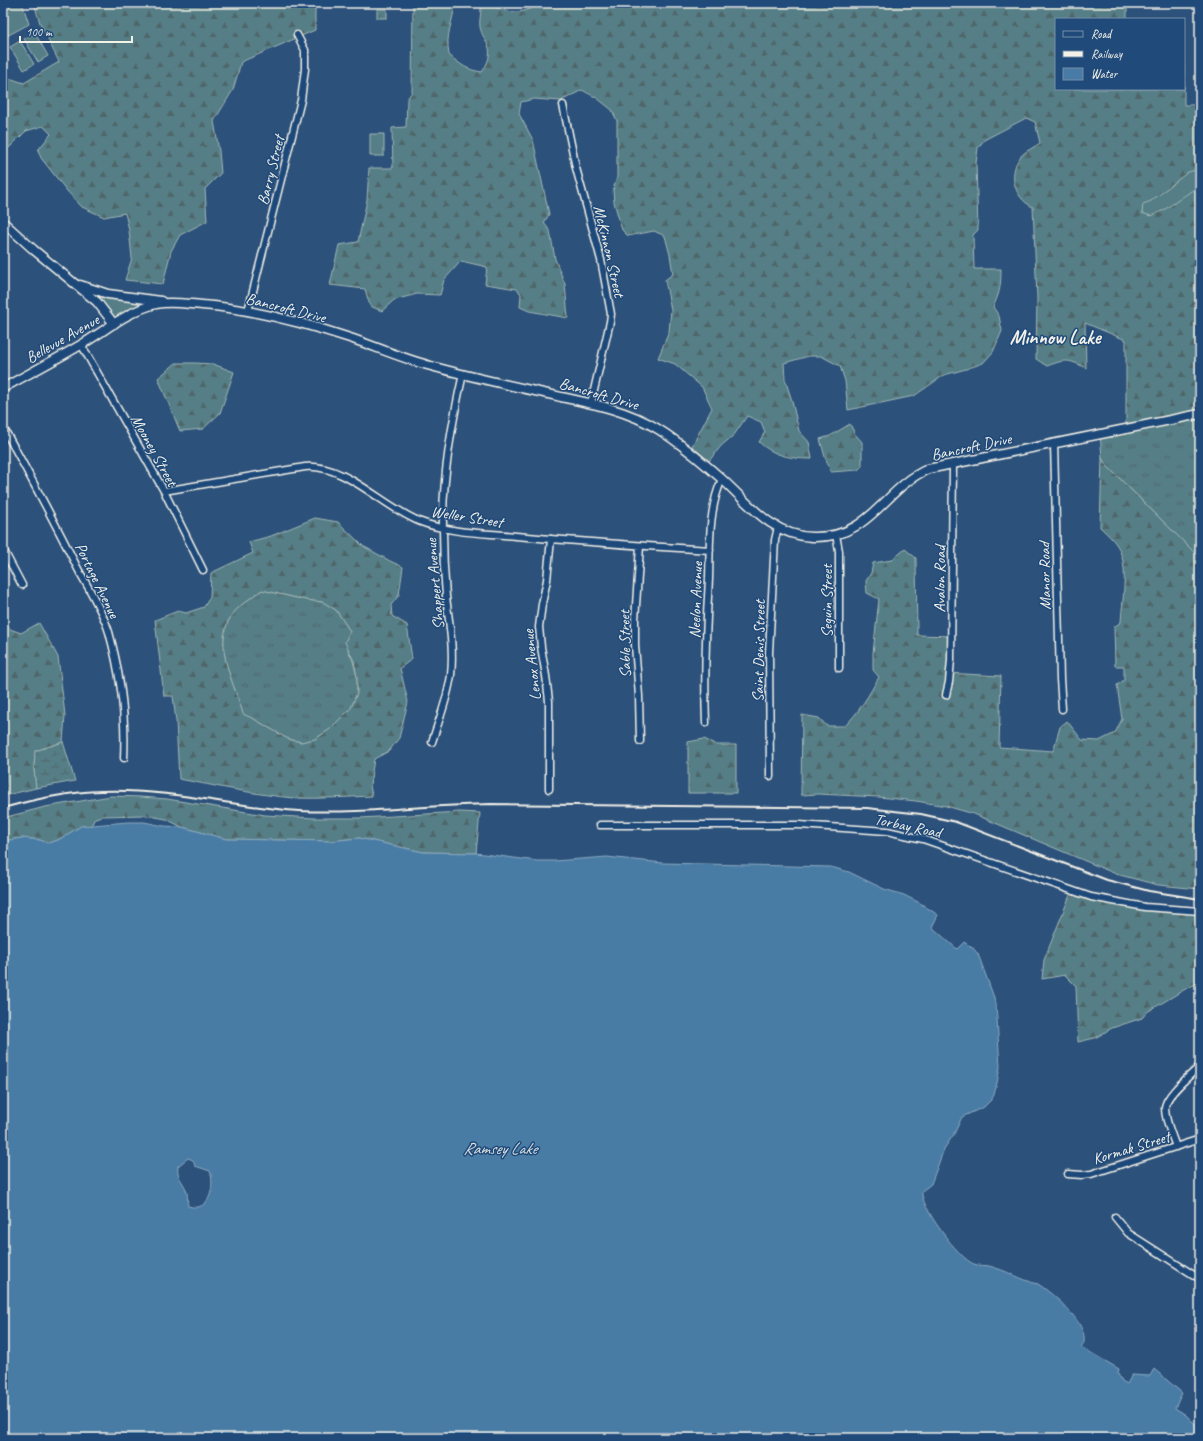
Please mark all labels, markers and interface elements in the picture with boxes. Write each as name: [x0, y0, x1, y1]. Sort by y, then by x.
scale bar: [20, 18, 132, 44]
legend: [1055, 18, 1185, 90]
text: 100 m: [26, 24, 53, 40]
text: Road: [1091, 26, 1113, 42]
text: Railway: [1091, 46, 1123, 62]
text: Water: [1091, 66, 1119, 82]
street label: Barry Street: [253, 131, 290, 207]
street label: McKinnon Street: [589, 203, 630, 301]
street label: Bancroft Drive: [244, 288, 329, 328]
street label: Bellevue Avenue: [22, 309, 104, 368]
district label: Minnow Lake: [1010, 325, 1103, 350]
street label: Bancroft Drive: [557, 373, 642, 415]
street label: Mooney Street: [126, 411, 183, 491]
street label: Bancroft Drive: [929, 428, 1015, 465]
street label: Weller Street: [430, 501, 507, 533]
street label: Shappert Avenue: [421, 536, 449, 630]
street label: Portage Avenue: [70, 539, 125, 623]
street label: Manor Road: [1034, 539, 1056, 610]
street label: Avalon Road: [930, 543, 950, 612]
street label: Neelon Avenue: [685, 560, 707, 639]
street label: Seguin Street: [817, 563, 837, 637]
street label: Saint Denis Street: [748, 598, 770, 702]
street label: Sable Street: [614, 608, 636, 678]
street label: Lenox Avenue: [518, 627, 546, 701]
street label: Torbay Road: [873, 809, 945, 843]
street label: Kormak Street: [1090, 1126, 1175, 1169]
water label: Ramsey Lake: [463, 1138, 539, 1159]

